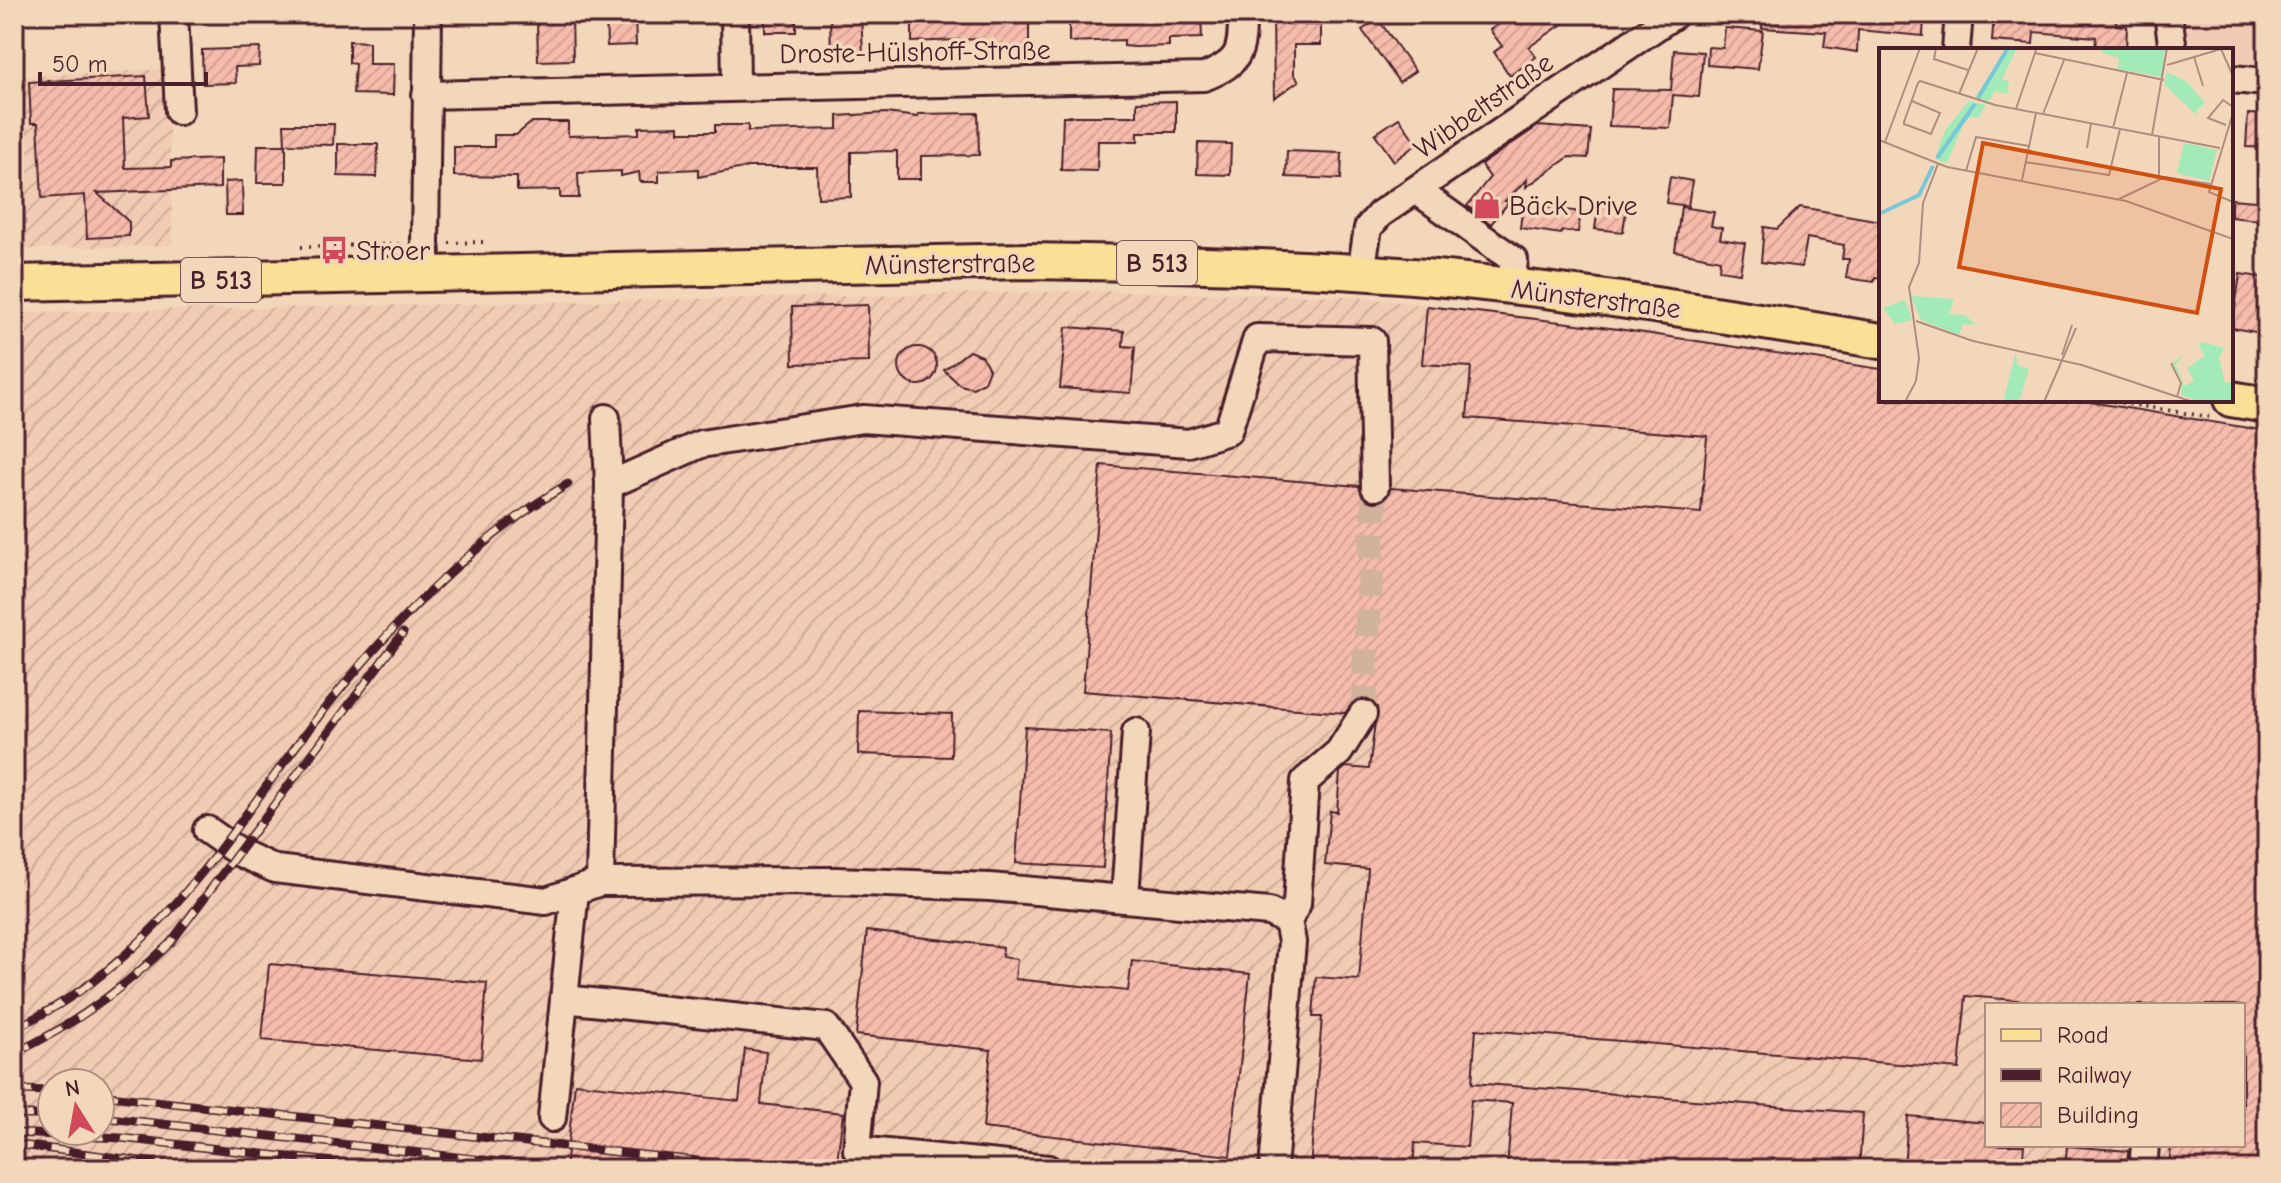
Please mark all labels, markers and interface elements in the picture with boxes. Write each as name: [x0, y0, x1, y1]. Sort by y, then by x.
street label: Droste-Hülshoff-Straße: [779, 34, 1051, 70]
scale bar: [40, 36, 206, 86]
street label: Wibbeltstraße: [1408, 46, 1559, 165]
inset map: [1879, 48, 2233, 402]
text: 50 m: [52, 50, 108, 78]
shop icon: Bäck Drive: [1472, 190, 1502, 220]
place label: Bäck Drive: [1509, 190, 1637, 222]
bus stop icon: Stroer: [319, 235, 349, 265]
place label: Stroer: [356, 235, 430, 267]
road number: B 513: [1117, 241, 1197, 285]
street label: Münsterstraße: [864, 247, 1036, 281]
road number: B 513: [181, 258, 261, 302]
street label: Münsterstraße: [1509, 273, 1683, 325]
legend: [1985, 1003, 2245, 1147]
text: Road: [2057, 1021, 2109, 1049]
text: Railway: [2057, 1061, 2131, 1089]
north arrow: [36, 1067, 116, 1147]
text: N: [63, 1074, 82, 1102]
text: Building: [2057, 1101, 2139, 1129]

